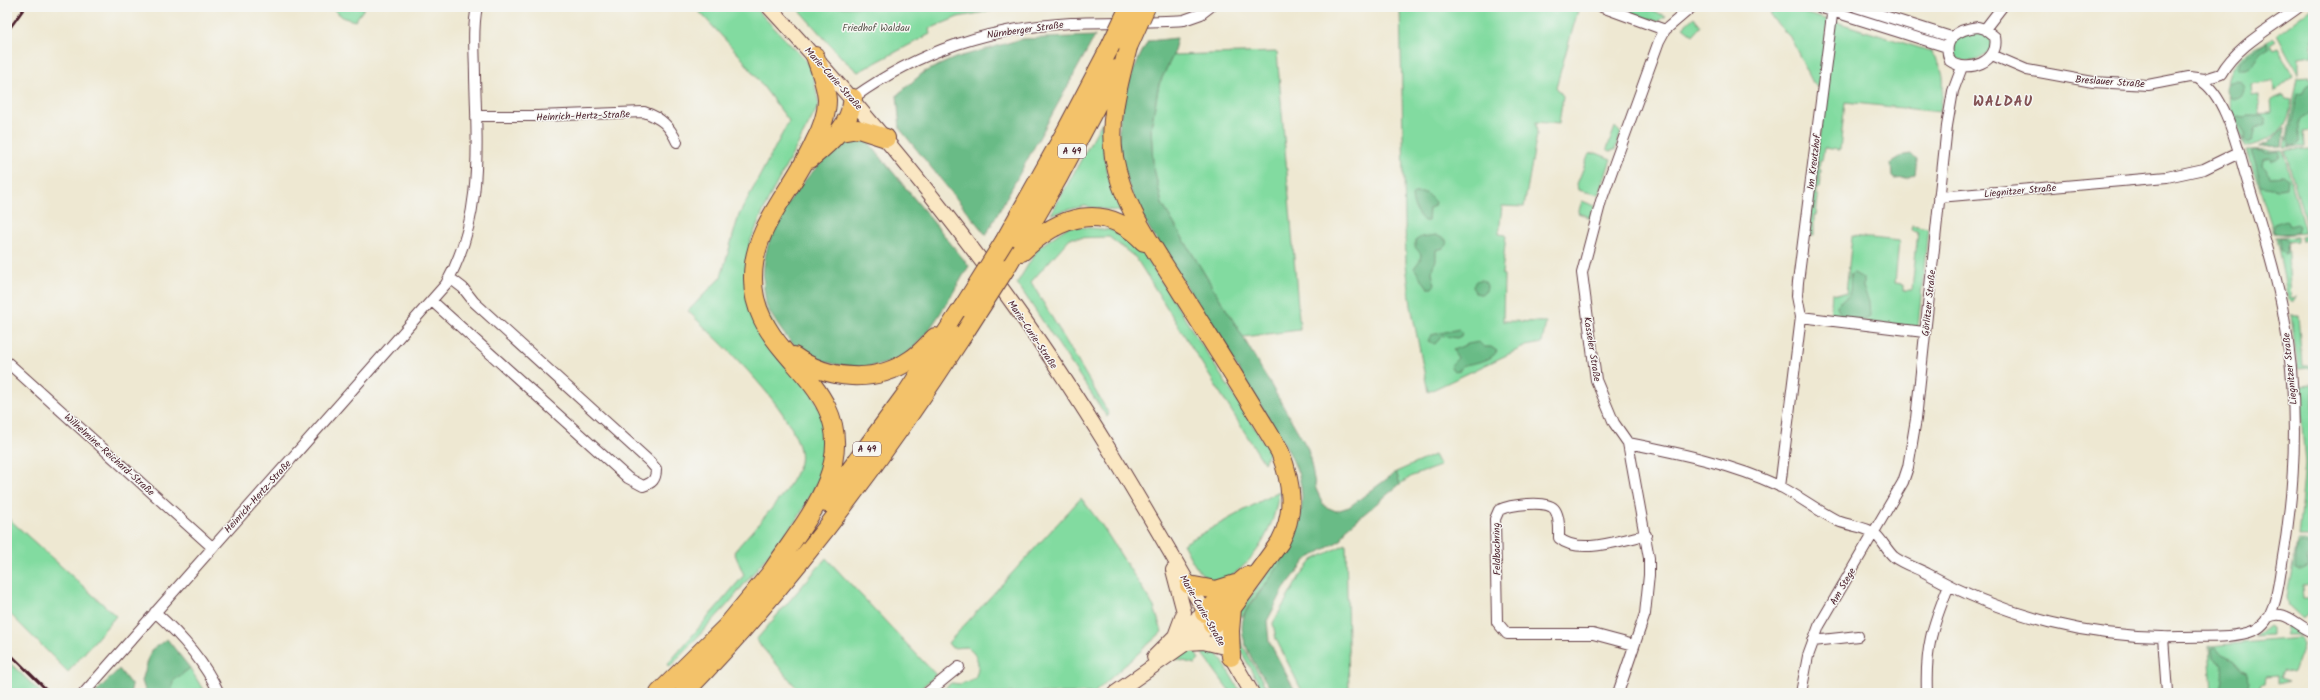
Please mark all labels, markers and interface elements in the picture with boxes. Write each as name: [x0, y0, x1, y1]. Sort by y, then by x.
street label: Nürnberger Straße: [986, 17, 1065, 43]
park label: Friedhof Waldau: [842, 20, 910, 36]
street label: Marie-Curie-Straße: [800, 43, 866, 114]
street label: Breslauer Straße: [2075, 72, 2146, 92]
district label: WALDAU: [1973, 91, 2033, 113]
street label: Heinrich-Hertz-Straße: [536, 106, 631, 126]
street label: Im Kreutzhof: [1803, 132, 1825, 191]
road number: A 49: [1058, 144, 1086, 158]
street label: Liegnitzer Straße: [1983, 180, 2057, 202]
street label: Görlitzer Straße: [1918, 269, 1940, 337]
street label: Marie-Curie-Straße: [1003, 297, 1062, 373]
street label: Kasseler Straße: [1579, 316, 1605, 383]
street label: Liegnitzer Straße: [2278, 332, 2302, 406]
street label: Wilhelmine-Reichard-Straße: [60, 410, 159, 500]
road number: A 49: [853, 442, 881, 456]
street label: Heinrich-Hertz-Straße: [220, 456, 295, 537]
street label: Feldbachring: [1489, 522, 1505, 575]
street label: Am Stege: [1826, 564, 1860, 608]
street label: Marie-Curie-Straße: [1175, 572, 1229, 650]

